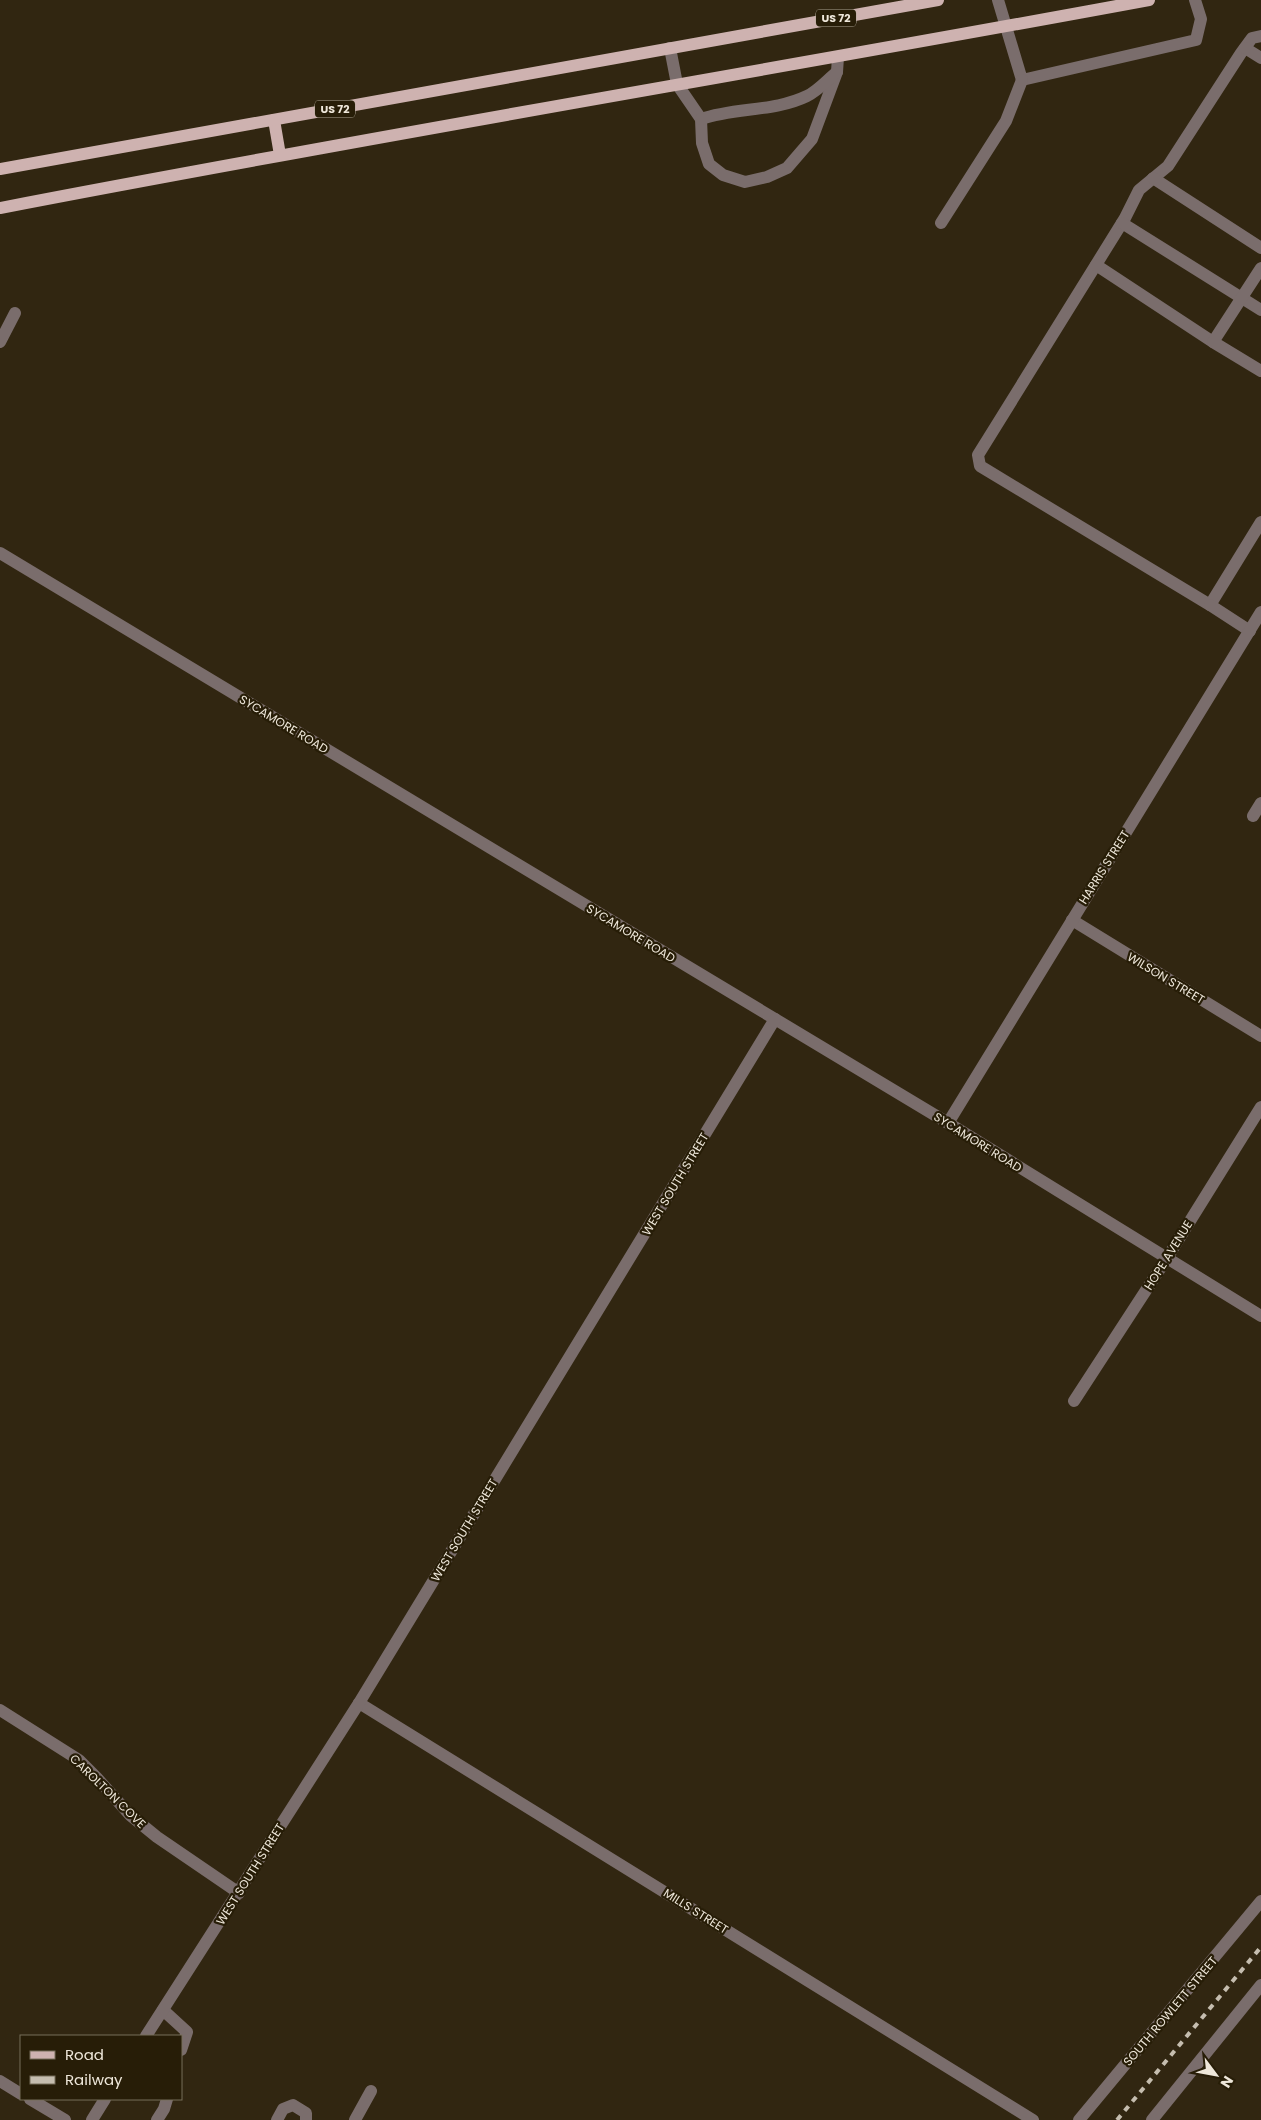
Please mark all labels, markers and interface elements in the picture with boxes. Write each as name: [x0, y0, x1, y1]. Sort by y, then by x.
road number: US 72: [816, 10, 856, 27]
road number: US 72: [315, 100, 355, 118]
street label: SYCAMORE ROAD: [236, 691, 332, 757]
street label: HARRIS STREET: [1075, 827, 1134, 907]
street label: SYCAMORE ROAD: [583, 900, 679, 966]
street label: WILSON STREET: [1124, 948, 1208, 1008]
street label: SYCAMORE ROAD: [931, 1108, 1025, 1176]
street label: WEST SOUTH STREET: [638, 1129, 713, 1238]
street label: HOPE AVENUE: [1140, 1217, 1196, 1293]
street label: WEST SOUTH STREET: [427, 1475, 502, 1584]
street label: CAROLTON COVE: [66, 1750, 150, 1832]
street label: WEST SOUTH STREET: [212, 1820, 288, 1928]
street label: MILLS STREET: [660, 1884, 732, 1938]
street label: SOUTH ROWLETT STREET: [1119, 1952, 1221, 2069]
legend: [20, 2035, 182, 2100]
text: Road: [65, 2044, 104, 2065]
north arrow: [1191, 2050, 1241, 2100]
text: Railway: [65, 2069, 123, 2090]
text: N: [1216, 2072, 1238, 2092]

